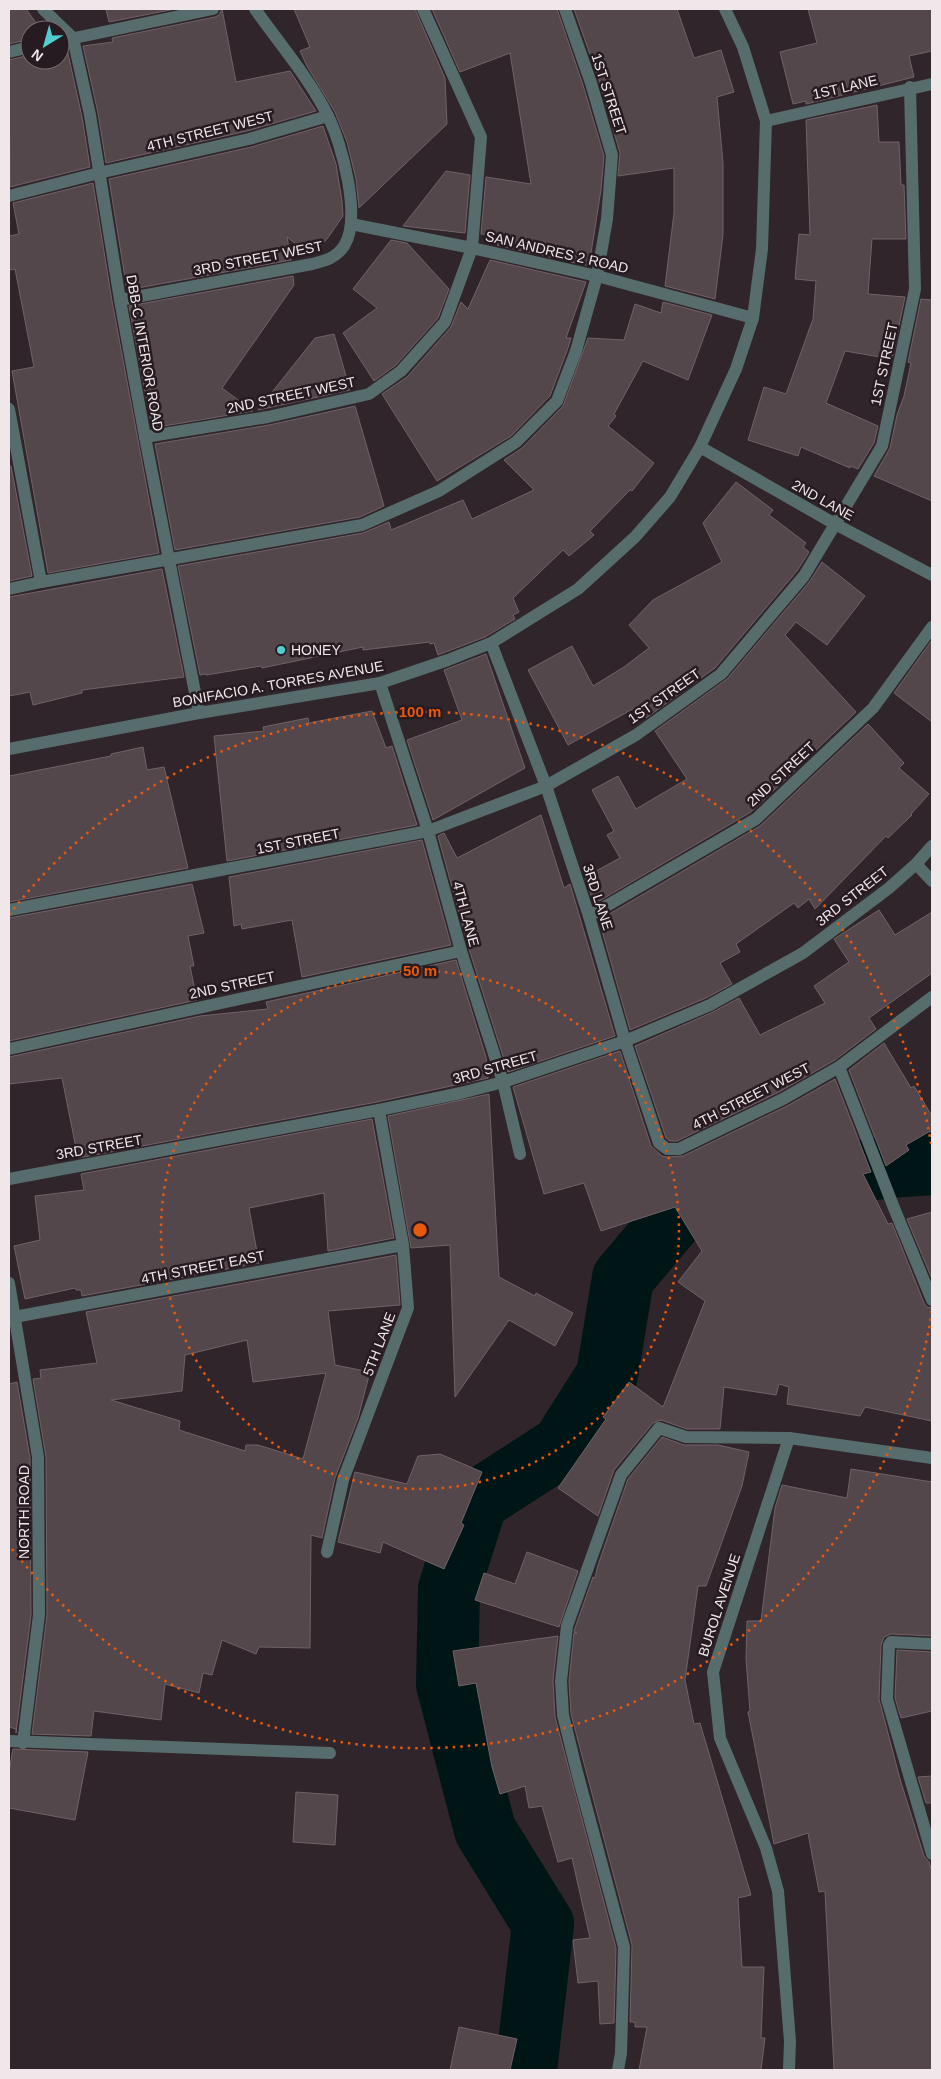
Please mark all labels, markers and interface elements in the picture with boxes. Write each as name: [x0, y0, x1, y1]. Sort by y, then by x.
north arrow: [20, 20, 70, 70]
text: N: [28, 46, 46, 65]
street label: 1ST STREET: [588, 51, 630, 137]
street label: 1ST LANE: [811, 72, 879, 102]
street label: 4TH STREET WEST: [145, 107, 275, 154]
street label: SAN ANDRES 2 ROAD: [484, 228, 630, 276]
street label: 3RD STREET WEST: [192, 238, 324, 278]
street label: DBB-C INTERIOR ROAD: [123, 273, 167, 433]
street label: 1ST STREET: [867, 321, 901, 407]
street label: 2ND STREET WEST: [225, 373, 357, 416]
street label: 2ND LANE: [789, 476, 857, 524]
place label: HONEY: [291, 642, 341, 658]
marker: HONEY: [275, 644, 287, 656]
street label: BONIFACIO A. TORRES AVENUE: [171, 658, 385, 710]
street label: 1ST STREET: [625, 665, 704, 727]
text: 100 m: [399, 703, 441, 720]
street label: 2ND STREET: [744, 738, 819, 810]
street label: 1ST STREET: [255, 825, 341, 857]
street label: 3RD LANE: [580, 862, 616, 932]
street label: 3RD STREET: [813, 863, 892, 929]
street label: 4TH LANE: [450, 880, 482, 948]
text: 50 m: [403, 962, 437, 979]
street label: 2ND STREET: [188, 968, 277, 1002]
street label: 3RD STREET: [451, 1047, 540, 1087]
street label: 4TH STREET WEST: [690, 1059, 813, 1133]
street label: 3RD STREET: [55, 1131, 144, 1162]
centre of rings: [411, 1221, 429, 1239]
street label: 4TH STREET EAST: [140, 1247, 267, 1287]
street label: 5TH LANE: [360, 1310, 398, 1378]
street label: NORTH ROAD: [16, 1465, 32, 1559]
street label: BUROL AVENUE: [695, 1551, 743, 1659]

